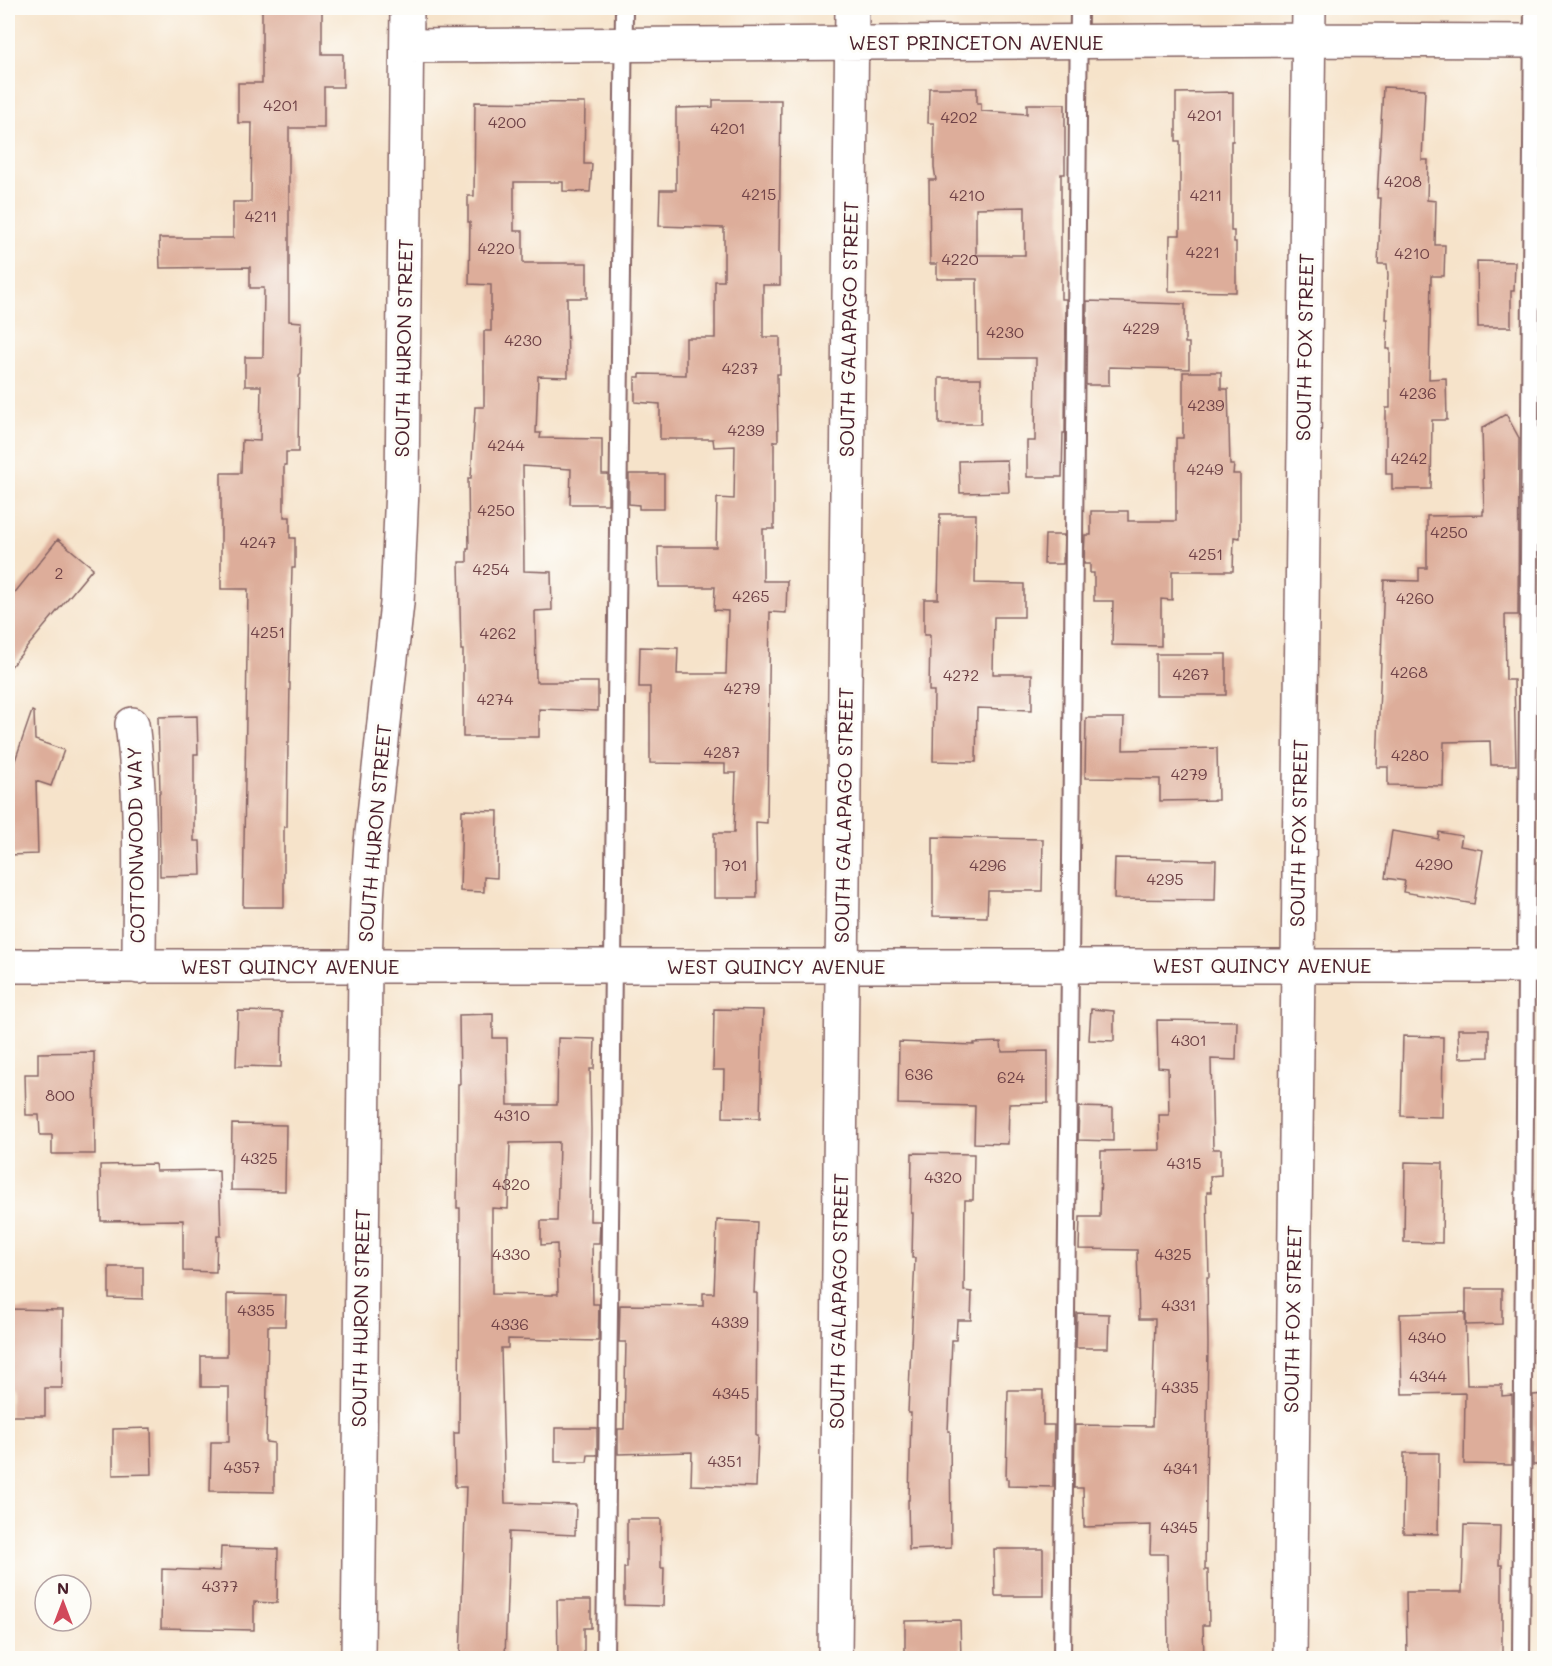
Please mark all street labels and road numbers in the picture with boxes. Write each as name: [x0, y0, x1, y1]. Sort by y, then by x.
street label: WEST PRINCETON AVENUE: [849, 29, 1103, 55]
street label: SOUTH GALAPAGO STREET: [833, 201, 863, 457]
street label: SOUTH HURON STREET: [388, 238, 418, 458]
street label: SOUTH FOX STREET: [1289, 253, 1319, 441]
street label: SOUTH GALAPAGO STREET: [828, 687, 858, 943]
street label: SOUTH HURON STREET: [352, 723, 396, 943]
street label: SOUTH FOX STREET: [1283, 739, 1313, 927]
street label: COTTONWOOD WAY: [120, 746, 150, 944]
street label: WEST QUINCY AVENUE: [1153, 952, 1371, 978]
street label: WEST QUINCY AVENUE: [181, 953, 399, 979]
street label: WEST QUINCY AVENUE: [667, 953, 885, 979]
street label: SOUTH GALAPAGO STREET: [823, 1173, 853, 1429]
street label: SOUTH HURON STREET: [345, 1208, 375, 1428]
street label: SOUTH FOX STREET: [1277, 1225, 1307, 1413]

